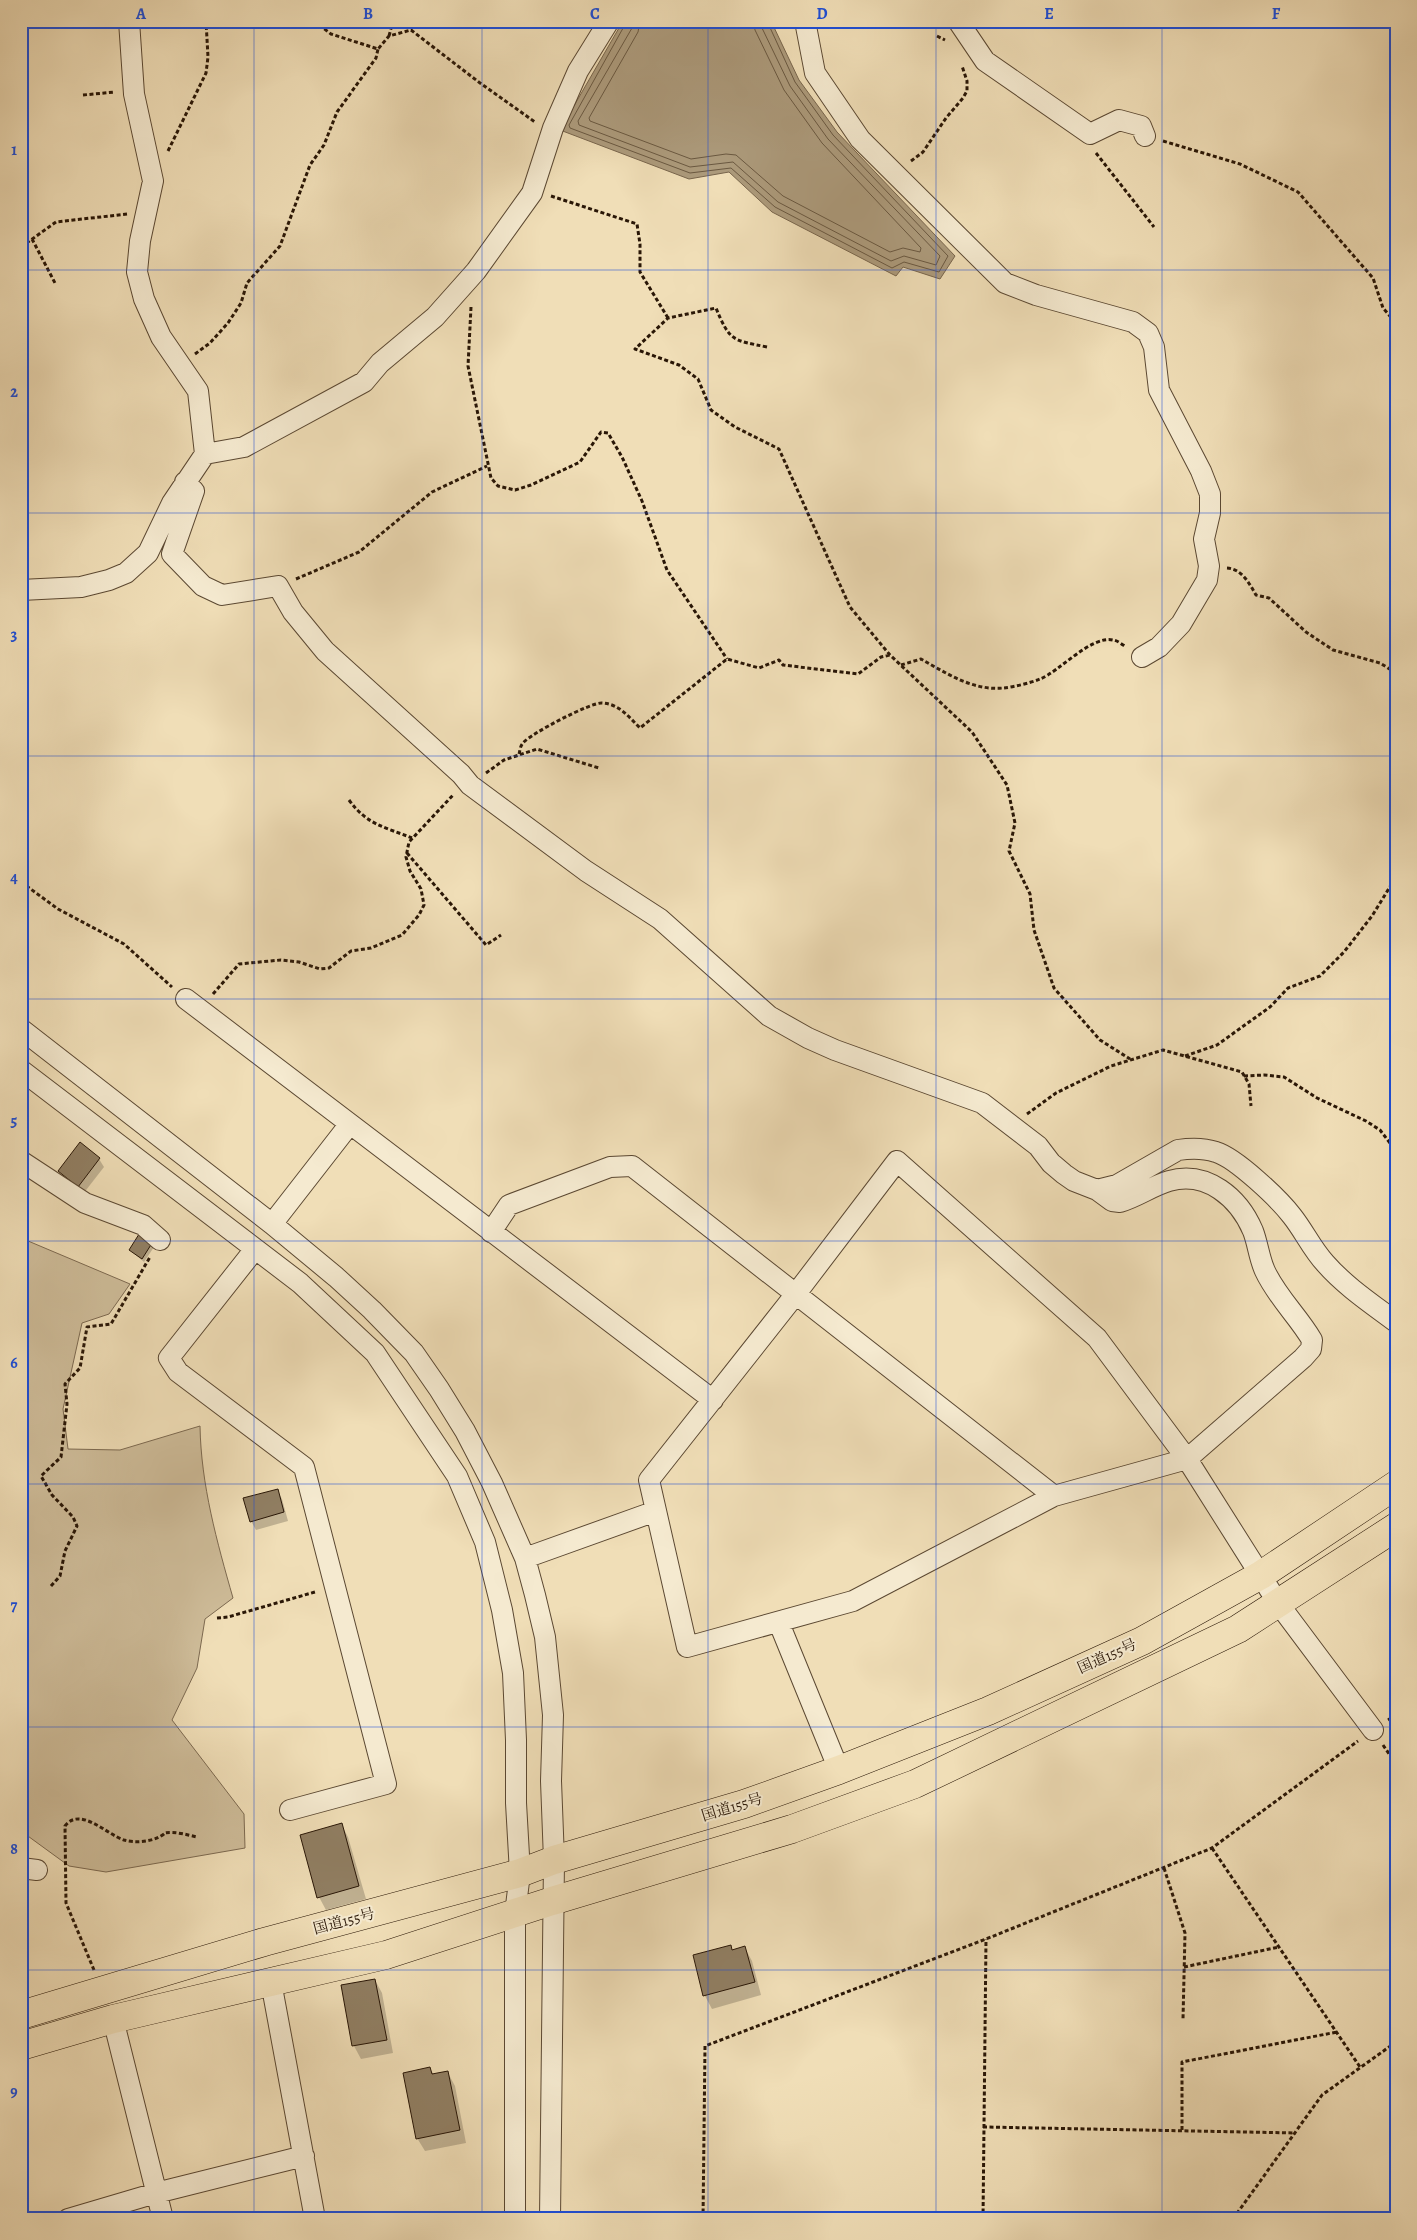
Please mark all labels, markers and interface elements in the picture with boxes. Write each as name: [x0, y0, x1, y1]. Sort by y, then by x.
text: A: [135, 3, 147, 25]
text: B: [363, 3, 373, 25]
text: C: [590, 3, 600, 25]
text: D: [816, 3, 828, 25]
text: E: [1044, 3, 1054, 25]
text: F: [1272, 3, 1281, 25]
text: 1: [11, 139, 17, 161]
text: 2: [10, 381, 18, 403]
text: 3: [11, 624, 18, 646]
text: 4: [10, 867, 18, 889]
text: 5: [11, 1110, 18, 1132]
text: 6: [10, 1352, 18, 1374]
text: 7: [11, 1595, 18, 1617]
street label: 国道155号: [1074, 1634, 1140, 1678]
street label: 国道155号: [699, 1788, 765, 1826]
text: 8: [10, 1838, 18, 1860]
street label: 国道155号: [311, 1903, 377, 1939]
text: 9: [10, 2081, 18, 2103]

